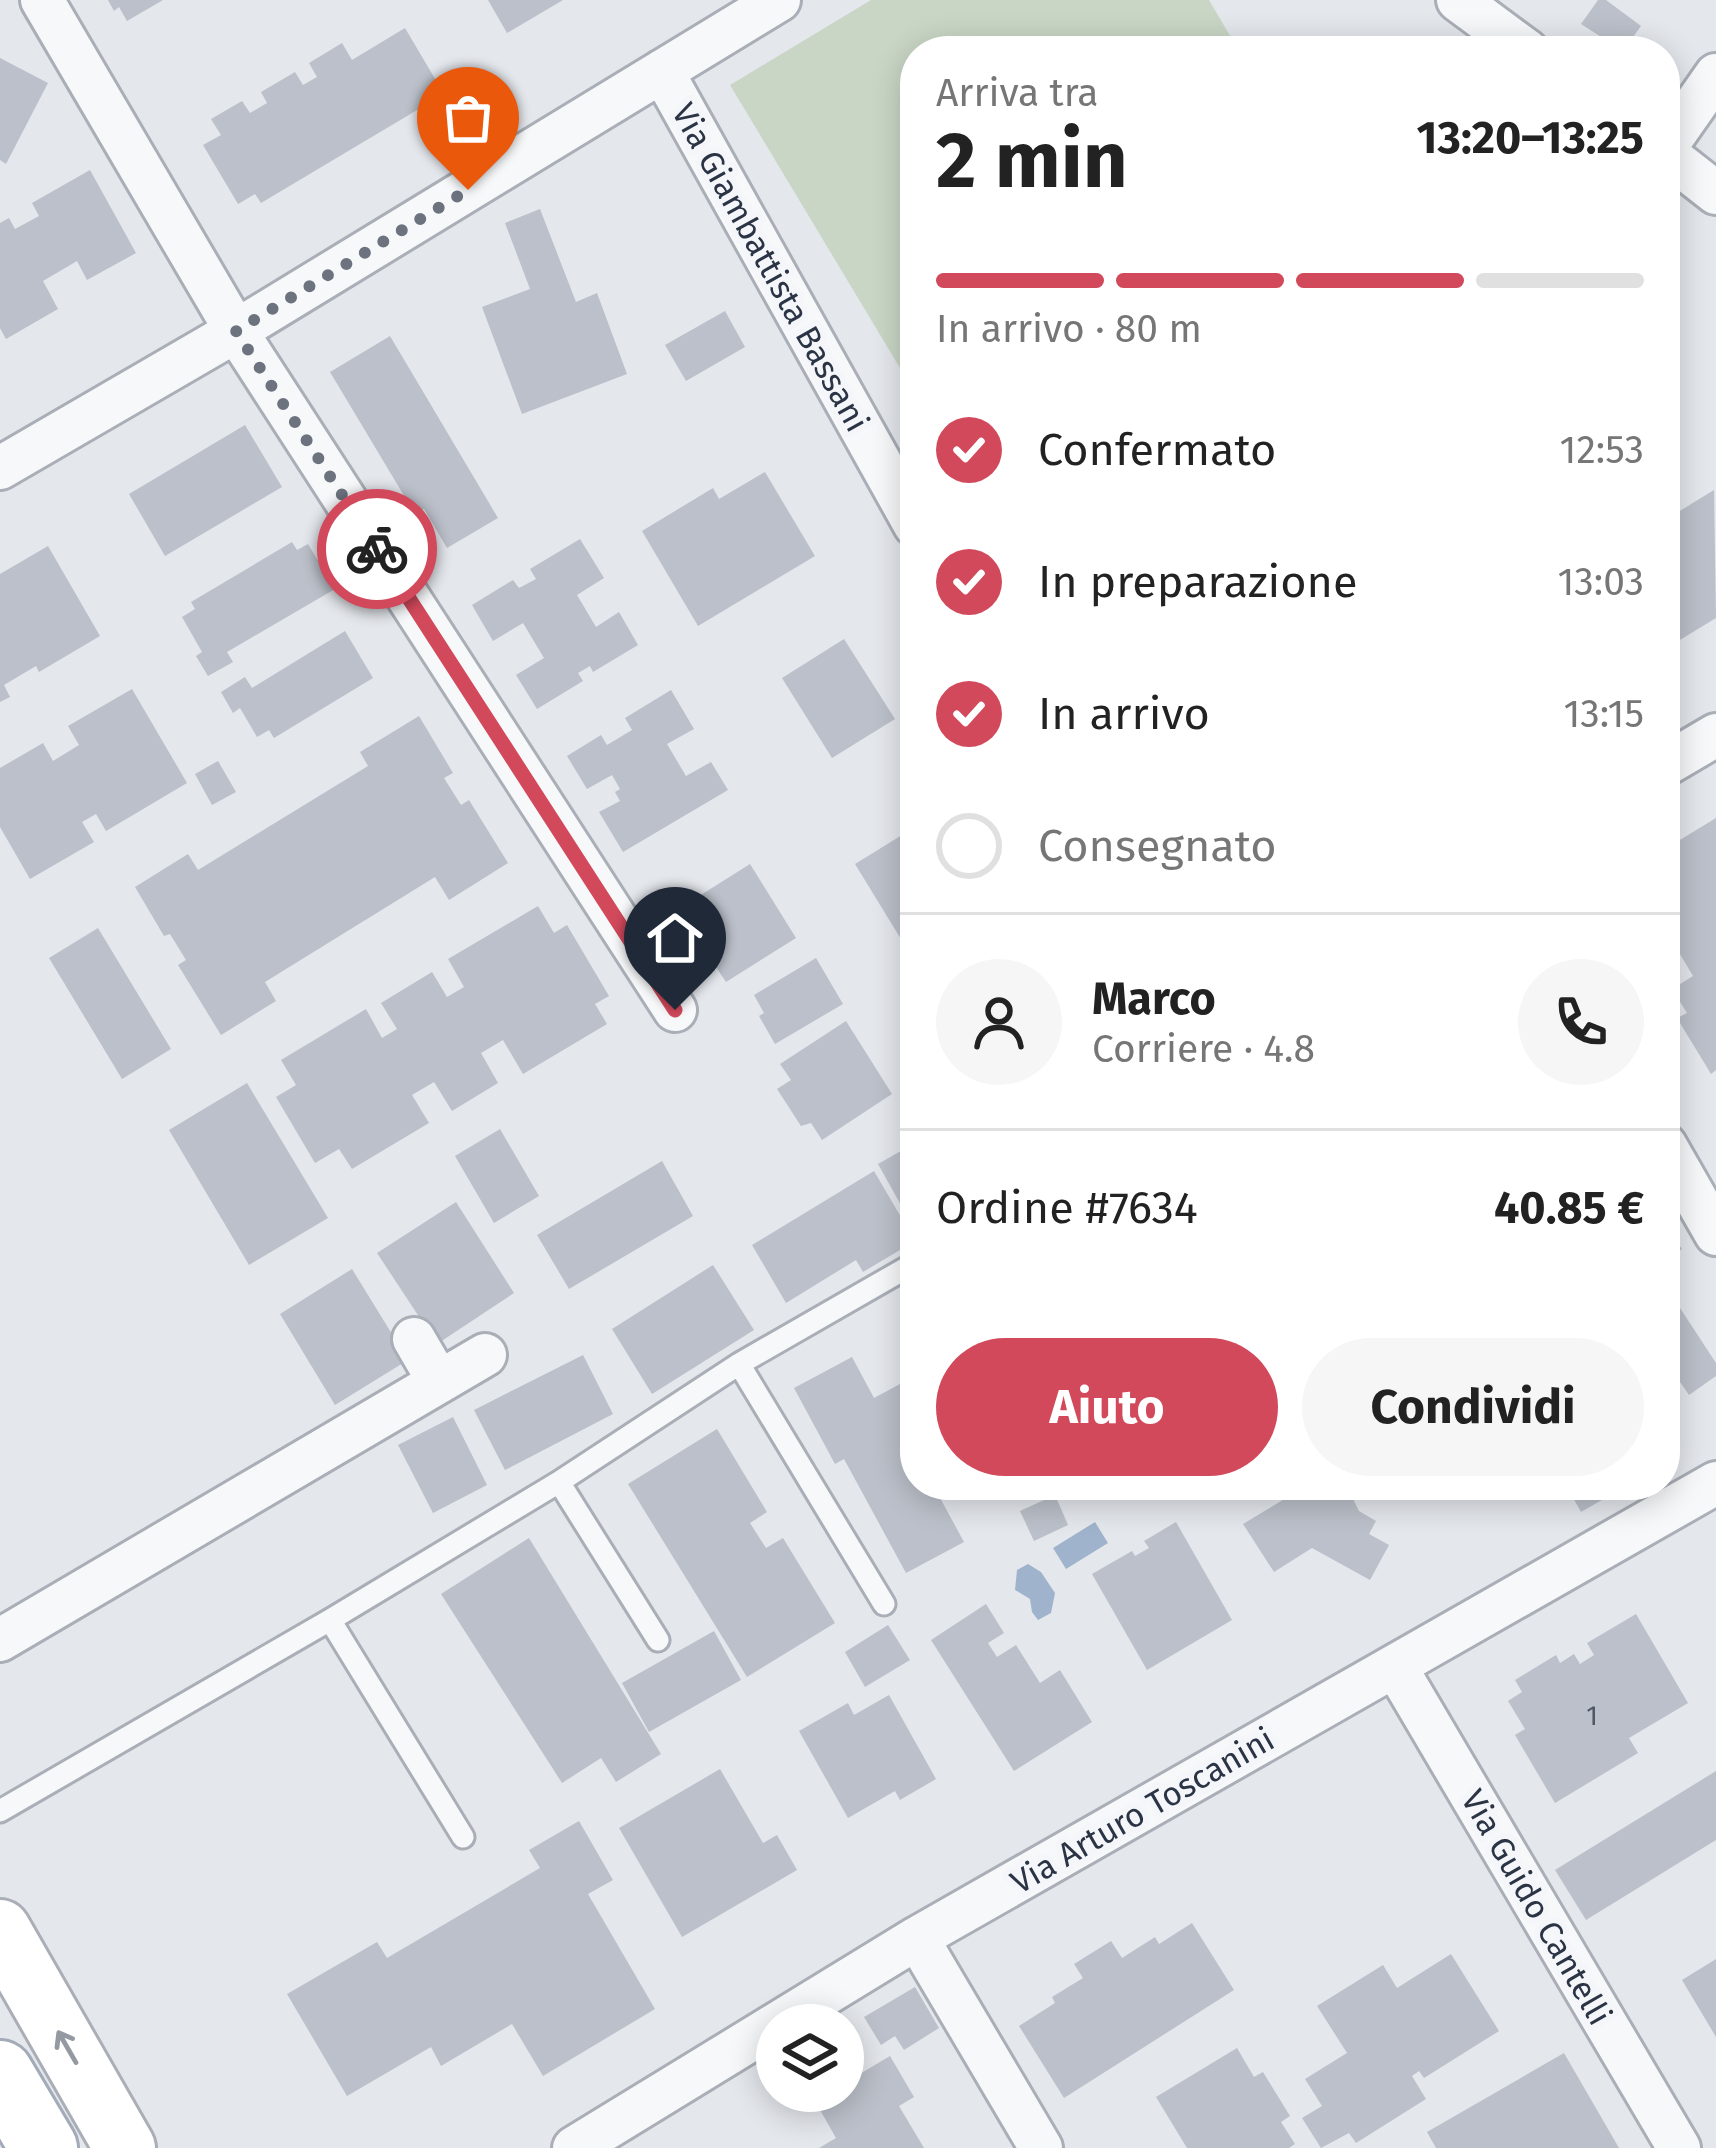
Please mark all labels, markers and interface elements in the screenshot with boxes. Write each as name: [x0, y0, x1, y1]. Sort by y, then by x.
pin: [417, 67, 519, 190]
text: Arriva tra: [936, 70, 1099, 116]
icon: bag: [435, 85, 501, 151]
street label: Via Giambattista Bassani: [663, 96, 877, 439]
text: 13:20–13:25: [1417, 111, 1644, 165]
text: 2 min: [936, 114, 1128, 208]
text: In arrivo · 80 m: [936, 306, 1202, 352]
icon: check: [936, 417, 1002, 483]
text: Confermato: [1038, 423, 1276, 477]
text: 12:53: [1560, 427, 1644, 473]
courier: [317, 489, 437, 609]
icon: bike: [344, 516, 410, 582]
icon: check: [936, 549, 1002, 615]
text: In preparazione: [1038, 555, 1357, 609]
text: 13:03: [1557, 559, 1644, 605]
icon: check: [936, 681, 1002, 747]
text: In arrivo: [1038, 687, 1210, 741]
text: 13:15: [1563, 691, 1644, 737]
text: Consegnato: [1038, 819, 1277, 873]
pin: [624, 887, 726, 1010]
icon: home: [642, 905, 708, 971]
button: person: [936, 959, 1062, 1085]
button: phone: [1518, 959, 1644, 1085]
text: Marco: [1092, 972, 1216, 1026]
text: Corriere · 4.8: [1092, 1026, 1315, 1072]
text: Ordine #7634: [936, 1181, 1198, 1235]
text: 40.85 €: [1494, 1181, 1644, 1235]
button: Aiuto: [936, 1338, 1278, 1476]
button: Condividi: [1302, 1338, 1644, 1476]
house number: 1: [1586, 1700, 1598, 1732]
street label: Via Arturo Toscanini: [1004, 1719, 1281, 1903]
street label: Via Guido Cantelli: [1453, 1783, 1620, 2032]
map controls: [756, 2004, 864, 2112]
button: layers: [756, 2004, 864, 2112]
one-way arrow: [54, 2030, 78, 2065]

